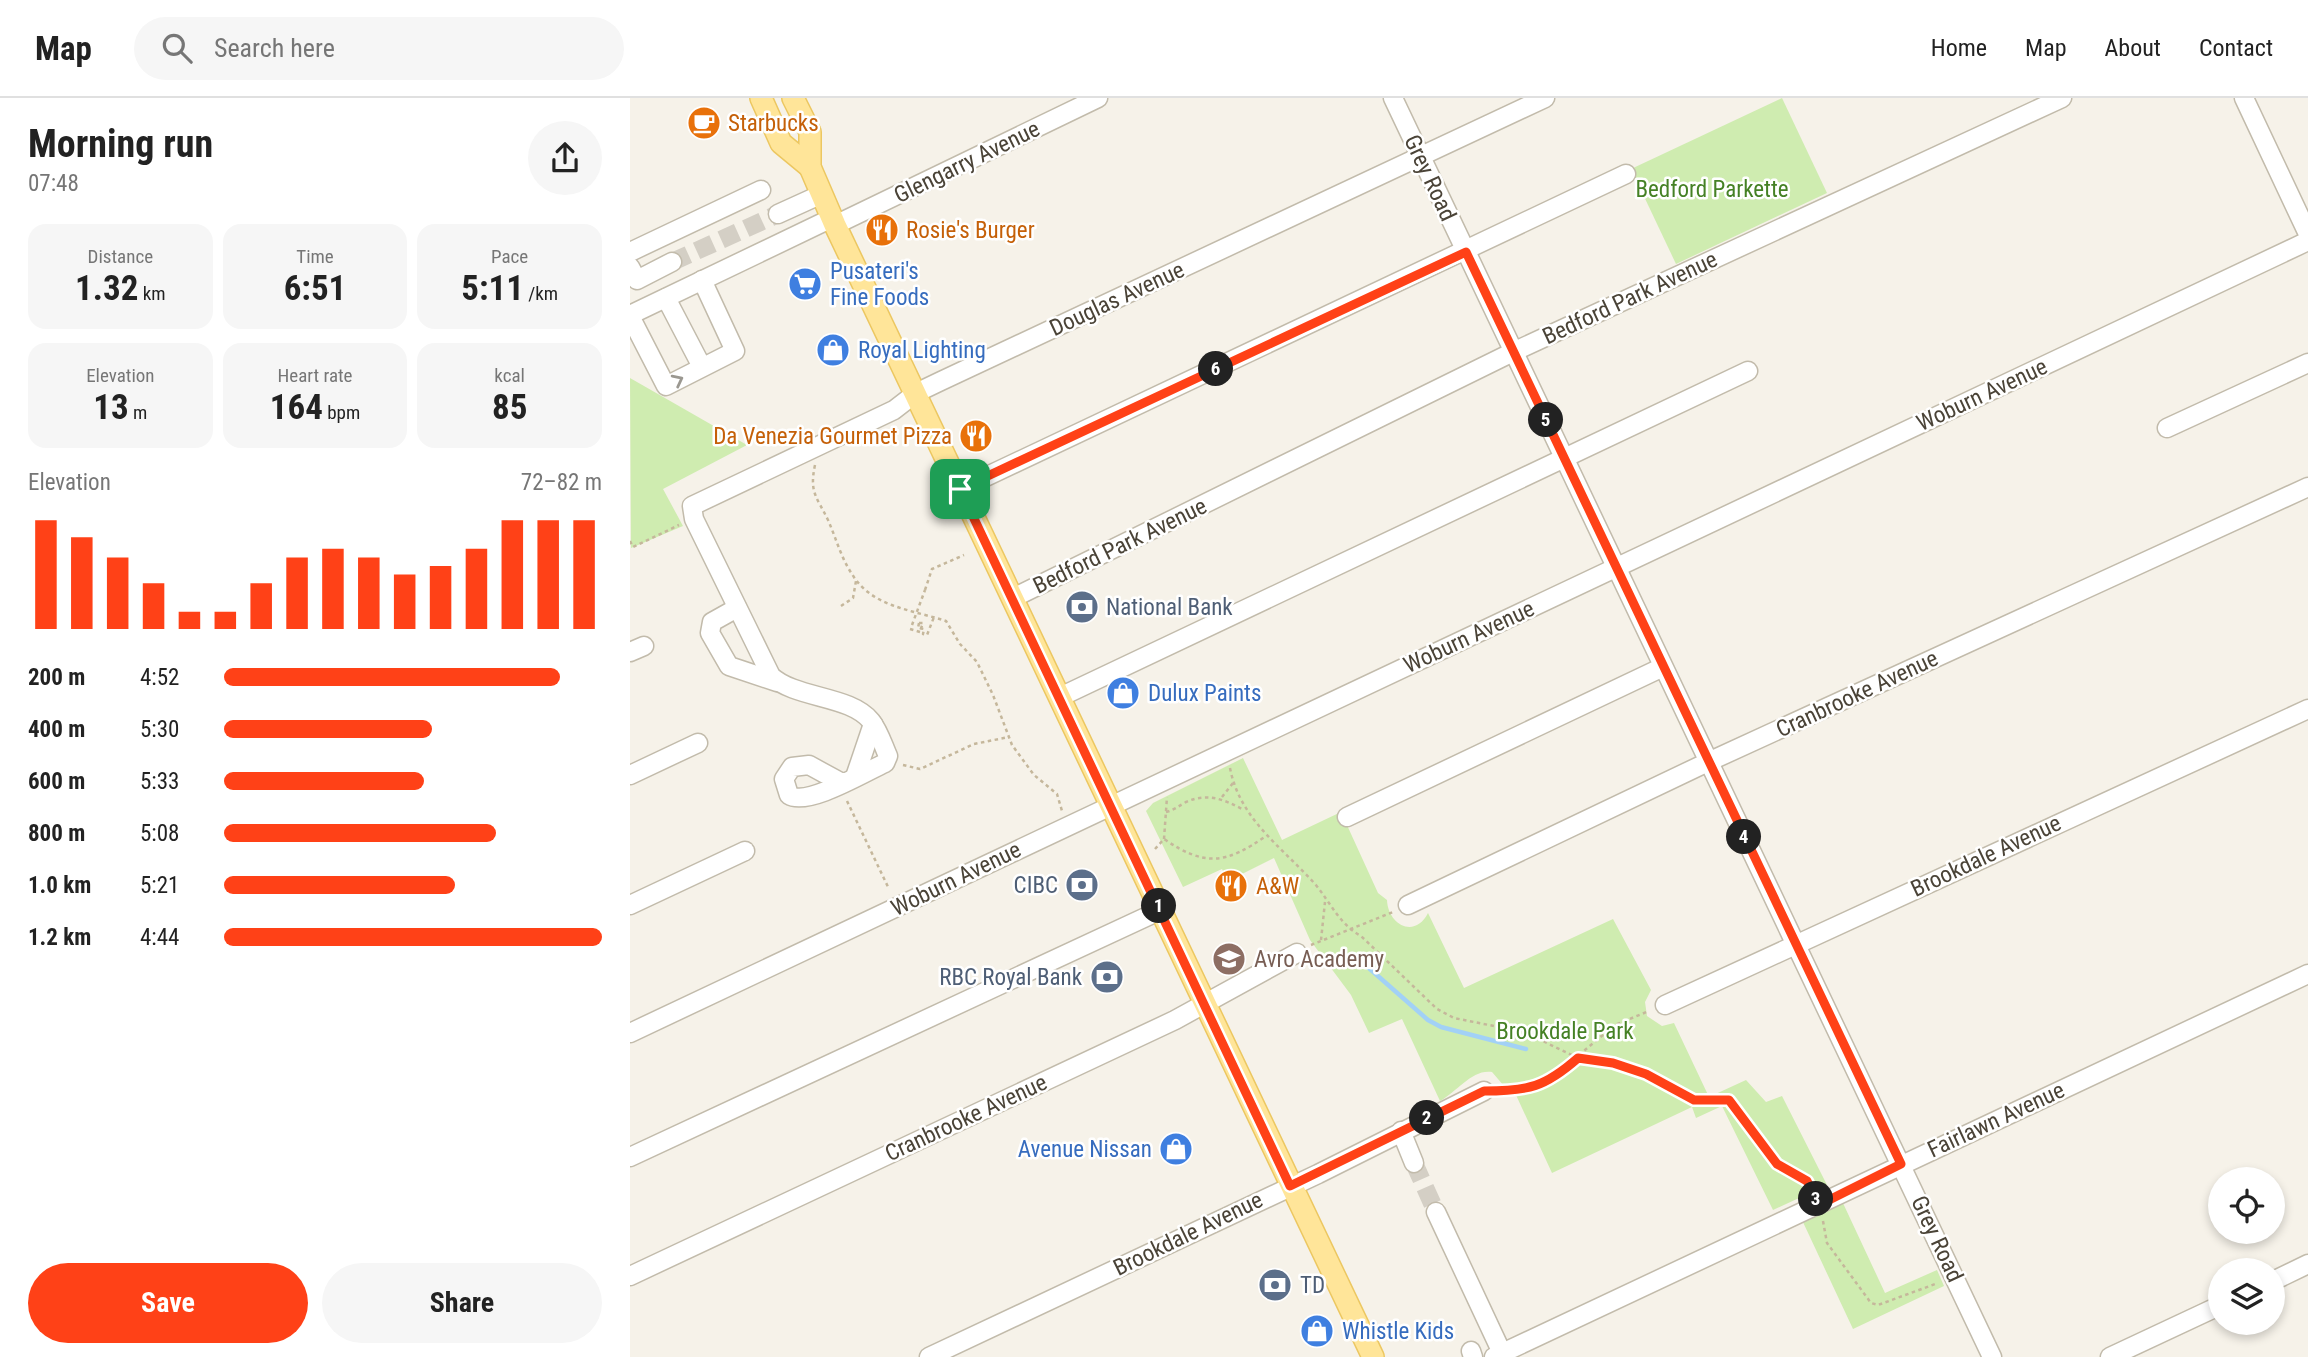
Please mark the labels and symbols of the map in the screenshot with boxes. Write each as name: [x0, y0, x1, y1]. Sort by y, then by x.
cafe icon: Starbucks: [685, 104, 723, 142]
place label: Starbucks: [728, 110, 819, 137]
street label: Glengarry Avenue: [890, 115, 1044, 209]
street label: Grey Road: [1398, 131, 1462, 225]
park label: Bedford Parkette: [1635, 176, 1789, 203]
restaurant icon: Rosie's Burger: [863, 211, 901, 249]
place label: Rosie's Burger: [906, 217, 1035, 244]
street label: Bedford Park Avenue: [1538, 246, 1722, 350]
street label: Douglas Avenue: [1045, 256, 1189, 342]
place label: Pusateri's Fine Foods: [830, 258, 929, 311]
supermarket icon: Pusateri's Fine Foods: [786, 265, 824, 303]
shop icon: Royal Lighting: [814, 331, 852, 369]
place label: Royal Lighting: [858, 337, 986, 364]
pin: 6: [1198, 352, 1234, 386]
street label: Woburn Avenue: [1912, 353, 2052, 437]
one-way arrow: [671, 374, 683, 388]
pin: 5: [1528, 402, 1564, 438]
restaurant icon: Da Venezia Gourmet Pizza: [957, 417, 995, 455]
place label: Da Venezia Gourmet Pizza: [713, 423, 952, 450]
pin: [930, 459, 990, 519]
street label: Bedford Park Avenue: [1029, 492, 1211, 600]
bank icon: National Bank: [1063, 588, 1101, 626]
place label: National Bank: [1106, 594, 1233, 621]
street label: Woburn Avenue: [1399, 595, 1539, 679]
street label: Cranbrooke Avenue: [1772, 645, 1942, 743]
shop icon: Dulux Paints: [1104, 674, 1142, 712]
place label: Dulux Paints: [1148, 680, 1261, 707]
street label: Brookdale Avenue: [1907, 809, 2065, 903]
pin: 4: [1726, 820, 1762, 854]
street label: Woburn Avenue: [887, 836, 1025, 922]
bank icon: CIBC: [1063, 866, 1101, 904]
restaurant icon: A&W: [1212, 867, 1250, 905]
place label: CIBC: [1014, 872, 1058, 899]
place label: A&W: [1256, 873, 1299, 900]
pin: 1: [1142, 888, 1176, 924]
school or university icon: Avro Academy: [1210, 940, 1248, 978]
place label: Avro Academy: [1254, 946, 1385, 973]
bank icon: RBC Royal Bank: [1088, 958, 1126, 996]
place label: RBC Royal Bank: [939, 964, 1083, 991]
park label: Brookdale Park: [1496, 1018, 1634, 1045]
street label: Cranbrooke Avenue: [881, 1069, 1051, 1167]
street label: Fairlawn Avenue: [1923, 1077, 2069, 1163]
pin: 2: [1410, 1100, 1444, 1136]
shop icon: Avenue Nissan: [1157, 1130, 1195, 1168]
place label: Avenue Nissan: [1018, 1136, 1152, 1163]
pin: 3: [1798, 1182, 1834, 1216]
street label: Brookdale Avenue: [1109, 1186, 1267, 1282]
street label: Grey Road: [1905, 1192, 1969, 1286]
bank icon: TD: [1256, 1266, 1294, 1304]
place label: TD: [1300, 1272, 1325, 1299]
shop icon: Whistle Kids: [1298, 1312, 1336, 1350]
place label: Whistle Kids: [1342, 1318, 1454, 1345]

